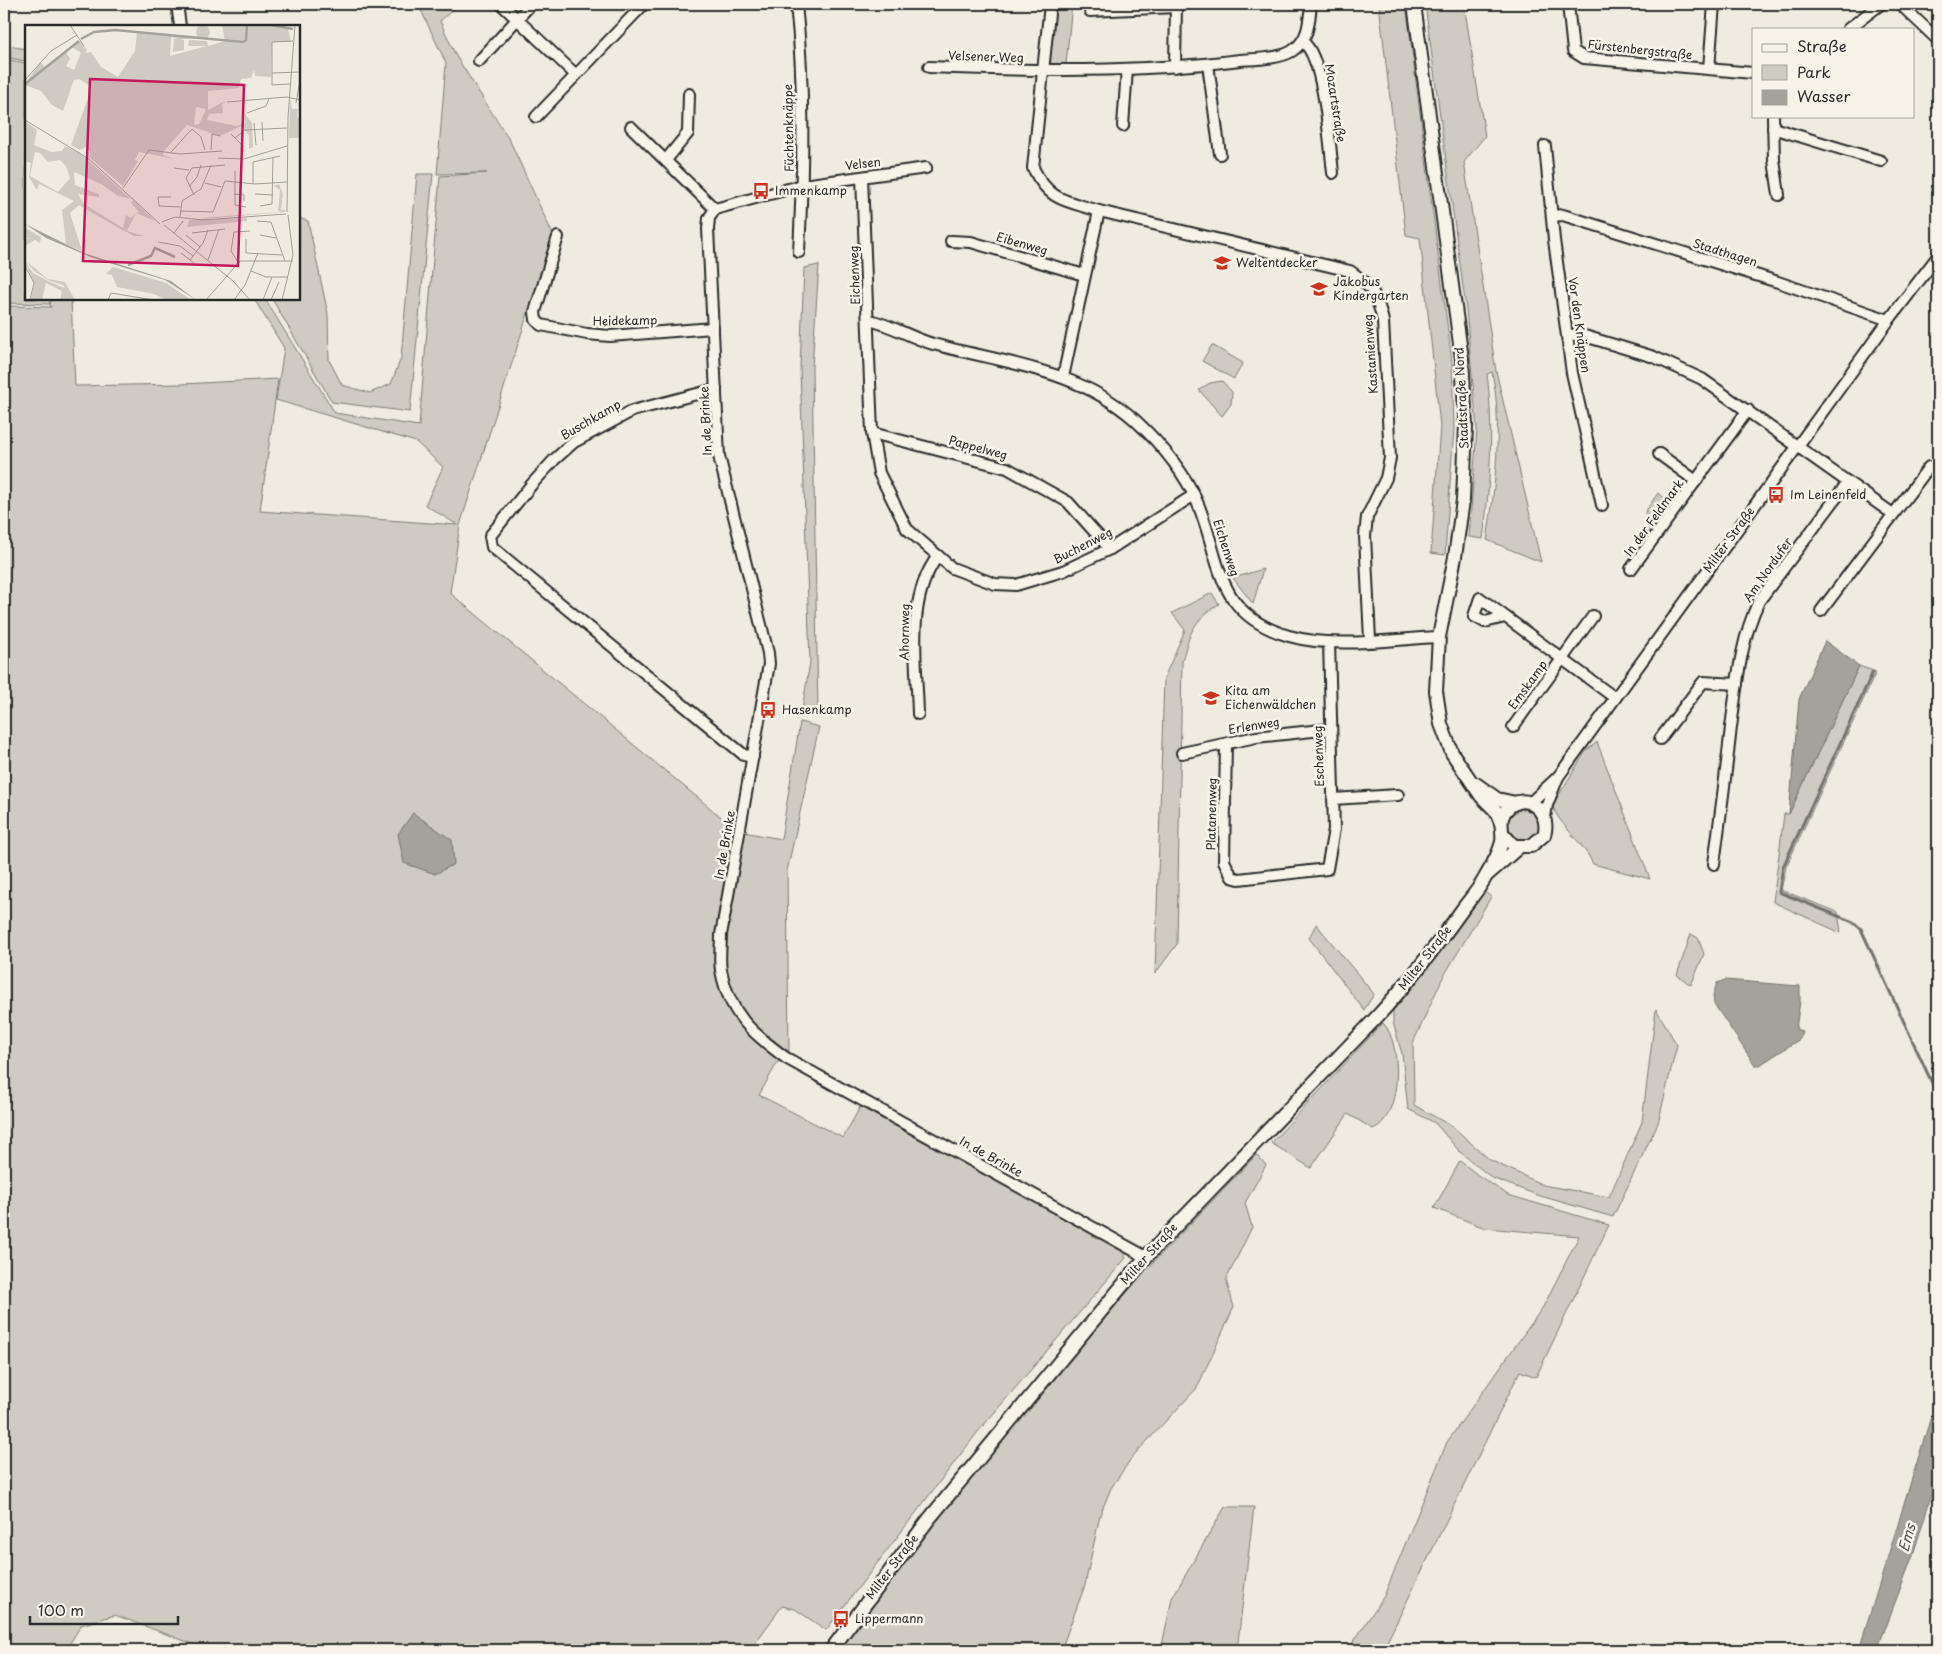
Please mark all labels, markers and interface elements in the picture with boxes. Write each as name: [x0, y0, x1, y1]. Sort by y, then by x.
inset map: [25, 25, 300, 300]
legend: [1752, 28, 1914, 118]
text: Straße: [1797, 34, 1847, 57]
street label: Fürstenbergstraße: [1587, 35, 1693, 63]
street label: Velsener Weg: [948, 46, 1024, 66]
text: Park: [1797, 60, 1831, 83]
street label: Mozartstraße: [1321, 62, 1351, 143]
street label: Füchtenknäppe: [778, 84, 798, 172]
text: Wasser: [1797, 84, 1850, 107]
street label: Velsen: [844, 152, 882, 174]
bus stop icon: Immenkamp: [751, 181, 771, 201]
place label: Immenkamp: [775, 181, 847, 199]
street label: Eibenweg: [994, 227, 1050, 259]
street label: Stadthagen: [1691, 234, 1760, 270]
street label: Eichenweg: [844, 245, 864, 305]
school or university icon: Weltentdecker: [1212, 253, 1232, 273]
place label: Weltentdecker: [1236, 253, 1318, 271]
place label: Jakobus Kindergarten: [1333, 272, 1409, 304]
street label: Vor den Knäppen: [1564, 276, 1596, 374]
school or university icon: Jakobus Kindergarten: [1309, 279, 1329, 299]
street label: Heidekamp: [593, 310, 657, 330]
street label: Kastanienweg: [1358, 314, 1382, 395]
street label: Stadtstraße Nord: [1449, 347, 1473, 449]
street label: In de Brinke: [694, 385, 716, 456]
street label: Buschkamp: [557, 395, 624, 444]
street label: Pappelweg: [947, 431, 1010, 464]
street label: In der Feldmark: [1619, 475, 1687, 560]
bus stop icon: Im Leinenfeld: [1766, 485, 1786, 505]
place label: Im Leinenfeld: [1790, 485, 1866, 503]
street label: Milter Straße: [1698, 503, 1758, 576]
street label: Eichenweg: [1209, 517, 1245, 579]
street label: Buchenweg: [1050, 523, 1115, 568]
street label: Am Nordufer: [1738, 533, 1796, 605]
street label: Ahornweg: [895, 603, 913, 661]
street label: Emskamp: [1503, 656, 1551, 713]
place label: Kita am Eichenwäldchen: [1225, 681, 1316, 713]
school or university icon: Kita am Eichenwäldchen: [1201, 688, 1221, 708]
bus stop icon: Hasenkamp: [758, 700, 778, 720]
place label: Hasenkamp: [782, 700, 852, 718]
street label: Erlenweg: [1227, 712, 1281, 738]
street label: Eschenweg: [1308, 725, 1328, 787]
street label: Platanenweg: [1201, 777, 1221, 851]
street label: In de Brinke: [709, 808, 739, 881]
street label: Milter Straße: [1393, 921, 1455, 993]
street label: In de Brinke: [957, 1131, 1027, 1181]
street label: Milter Straße: [1116, 1219, 1181, 1288]
water label: Ems: [1893, 1520, 1921, 1554]
street label: Milter Straße: [861, 1530, 922, 1603]
scale bar: [30, 1594, 178, 1626]
text: 100 m: [38, 1598, 84, 1621]
bus stop icon: Lippermann: [831, 1609, 851, 1629]
place label: Lippermann: [855, 1609, 924, 1627]

